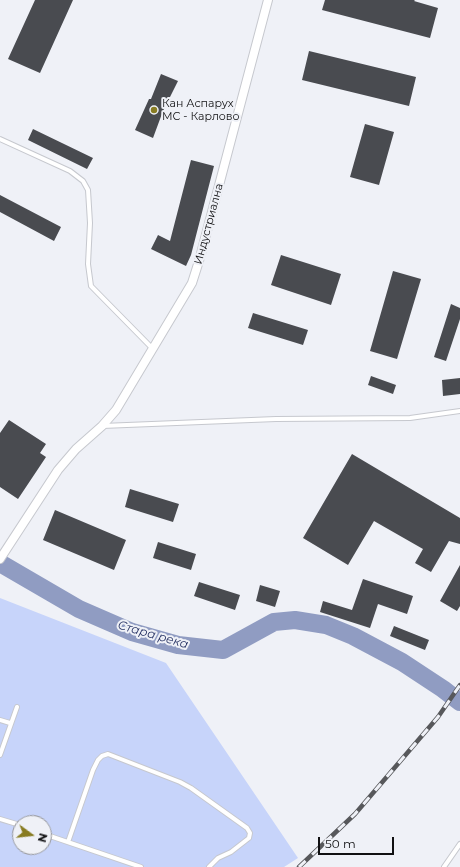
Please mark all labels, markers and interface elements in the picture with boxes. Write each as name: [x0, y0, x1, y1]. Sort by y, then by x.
place label: Кан Аспарух МС - Карлово: [162, 97, 240, 123]
marker: Кан Аспарух МС - Карлово: [149, 105, 159, 115]
street label: Индустриална: [192, 182, 226, 266]
water label: Стара река: [116, 618, 190, 652]
north arrow: [12, 815, 52, 855]
scale bar: [320, 829, 396, 855]
text: N: [35, 832, 51, 844]
text: 50 m: [325, 836, 356, 851]

